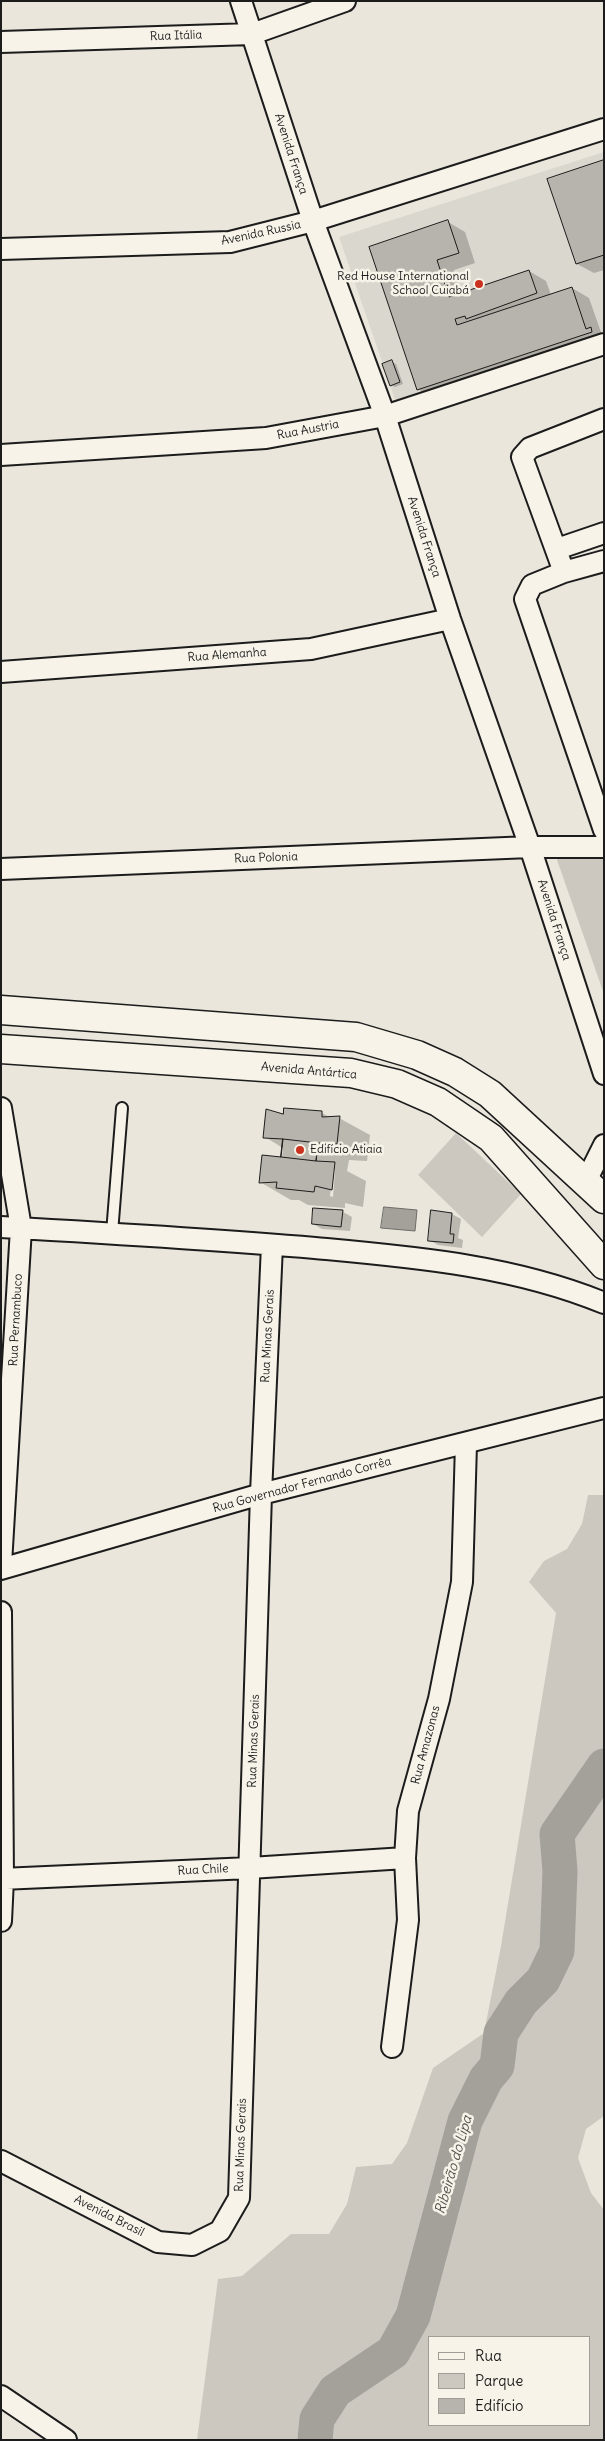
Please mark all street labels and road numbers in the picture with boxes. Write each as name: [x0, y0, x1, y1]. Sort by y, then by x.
street label: Rua Itália: [150, 28, 202, 44]
street label: Avenida França: [271, 112, 311, 196]
street label: Avenida Russia: [220, 218, 302, 248]
street label: Rua Austria: [276, 417, 340, 443]
street label: Avenida França: [404, 495, 444, 579]
street label: Rua Alemanha: [187, 645, 267, 665]
street label: Rua Polonia: [234, 850, 298, 866]
street label: Avenida França: [534, 878, 574, 962]
street label: Avenida Antártica: [260, 1060, 358, 1082]
street label: Rua Pernambuco: [6, 1273, 26, 1367]
street label: Rua Minas Gerais: [258, 1289, 278, 1383]
street label: Rua Governador Fernando Corrêa: [211, 1454, 393, 1516]
street label: Rua Minas Gerais: [245, 1694, 263, 1788]
street label: Rua Amazonas: [409, 1704, 443, 1786]
street label: Rua Chile: [177, 1861, 229, 1879]
street label: Rua Minas Gerais: [232, 2098, 250, 2192]
street label: Avenida Brasil: [72, 2192, 146, 2240]

